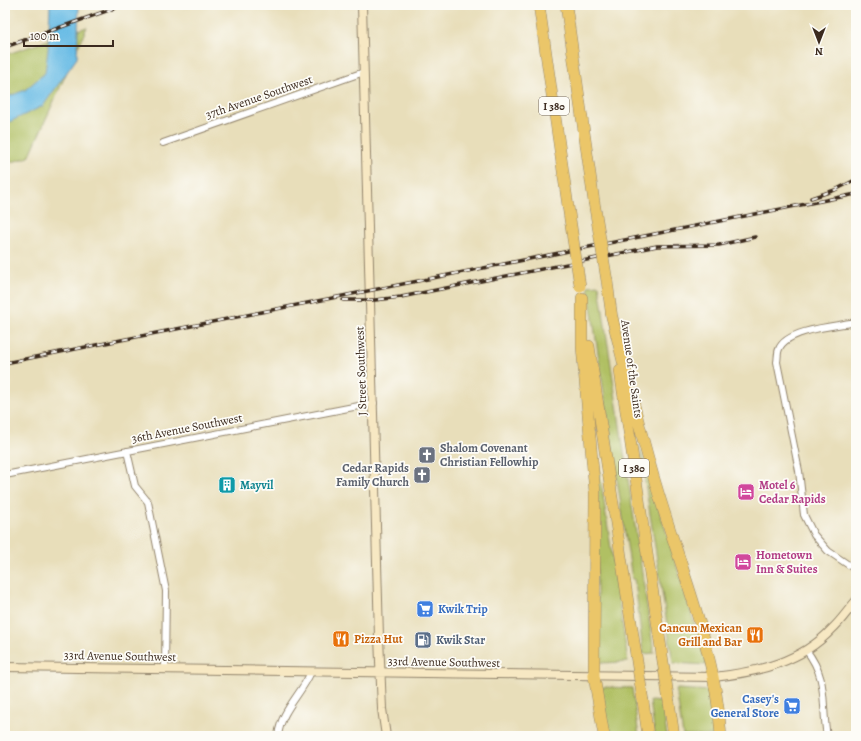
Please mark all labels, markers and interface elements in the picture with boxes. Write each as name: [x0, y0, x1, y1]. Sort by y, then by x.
scale bar: [24, 22, 113, 48]
north arrow: [799, 22, 839, 62]
text: 100 m: [30, 28, 59, 44]
text: N: [815, 44, 823, 59]
street label: 37th Avenue Southwest: [203, 71, 315, 123]
road number: I 380: [539, 97, 569, 115]
street label: Avenue of the Saints: [617, 318, 647, 419]
street label: J Street Southwest: [351, 326, 371, 416]
street label: 36th Avenue Southwest: [130, 409, 244, 447]
place label: Shalom Covenant Christian Fellowhip: [440, 440, 539, 470]
church icon: Shalom Covenant Christian Fellowhip: [417, 445, 437, 465]
road number: I 380: [619, 459, 649, 477]
place label: Cedar Rapids Family Church: [336, 460, 409, 490]
church icon: Cedar Rapids Family Church: [412, 465, 432, 485]
building icon: Mayvil: [217, 475, 237, 495]
place label: Mayvil: [240, 477, 274, 493]
place label: Motel 6 Cedar Rapids: [759, 477, 826, 507]
hotel icon: Motel 6 Cedar Rapids: [736, 482, 756, 502]
place label: Hometown Inn & Suites: [756, 547, 818, 577]
hotel icon: Hometown Inn & Suites: [733, 552, 753, 572]
supermarket icon: Kwik Trip: [415, 599, 435, 619]
place label: Kwik Trip: [438, 601, 488, 617]
place label: Cancun Mexican Grill and Bar: [659, 620, 742, 650]
restaurant icon: Cancun Mexican Grill and Bar: [745, 625, 765, 645]
restaurant icon: Pizza Hut: [331, 629, 351, 649]
fuel station icon: Kwik Star: [413, 630, 433, 650]
place label: Pizza Hut: [354, 631, 403, 647]
place label: Kwik Star: [436, 632, 485, 648]
street label: 33rd Avenue Southwest: [64, 647, 176, 665]
street label: 33rd Avenue Southwest: [388, 653, 500, 671]
place label: Casey's General Store: [711, 691, 779, 721]
supermarket icon: Casey's General Store: [782, 696, 802, 716]

